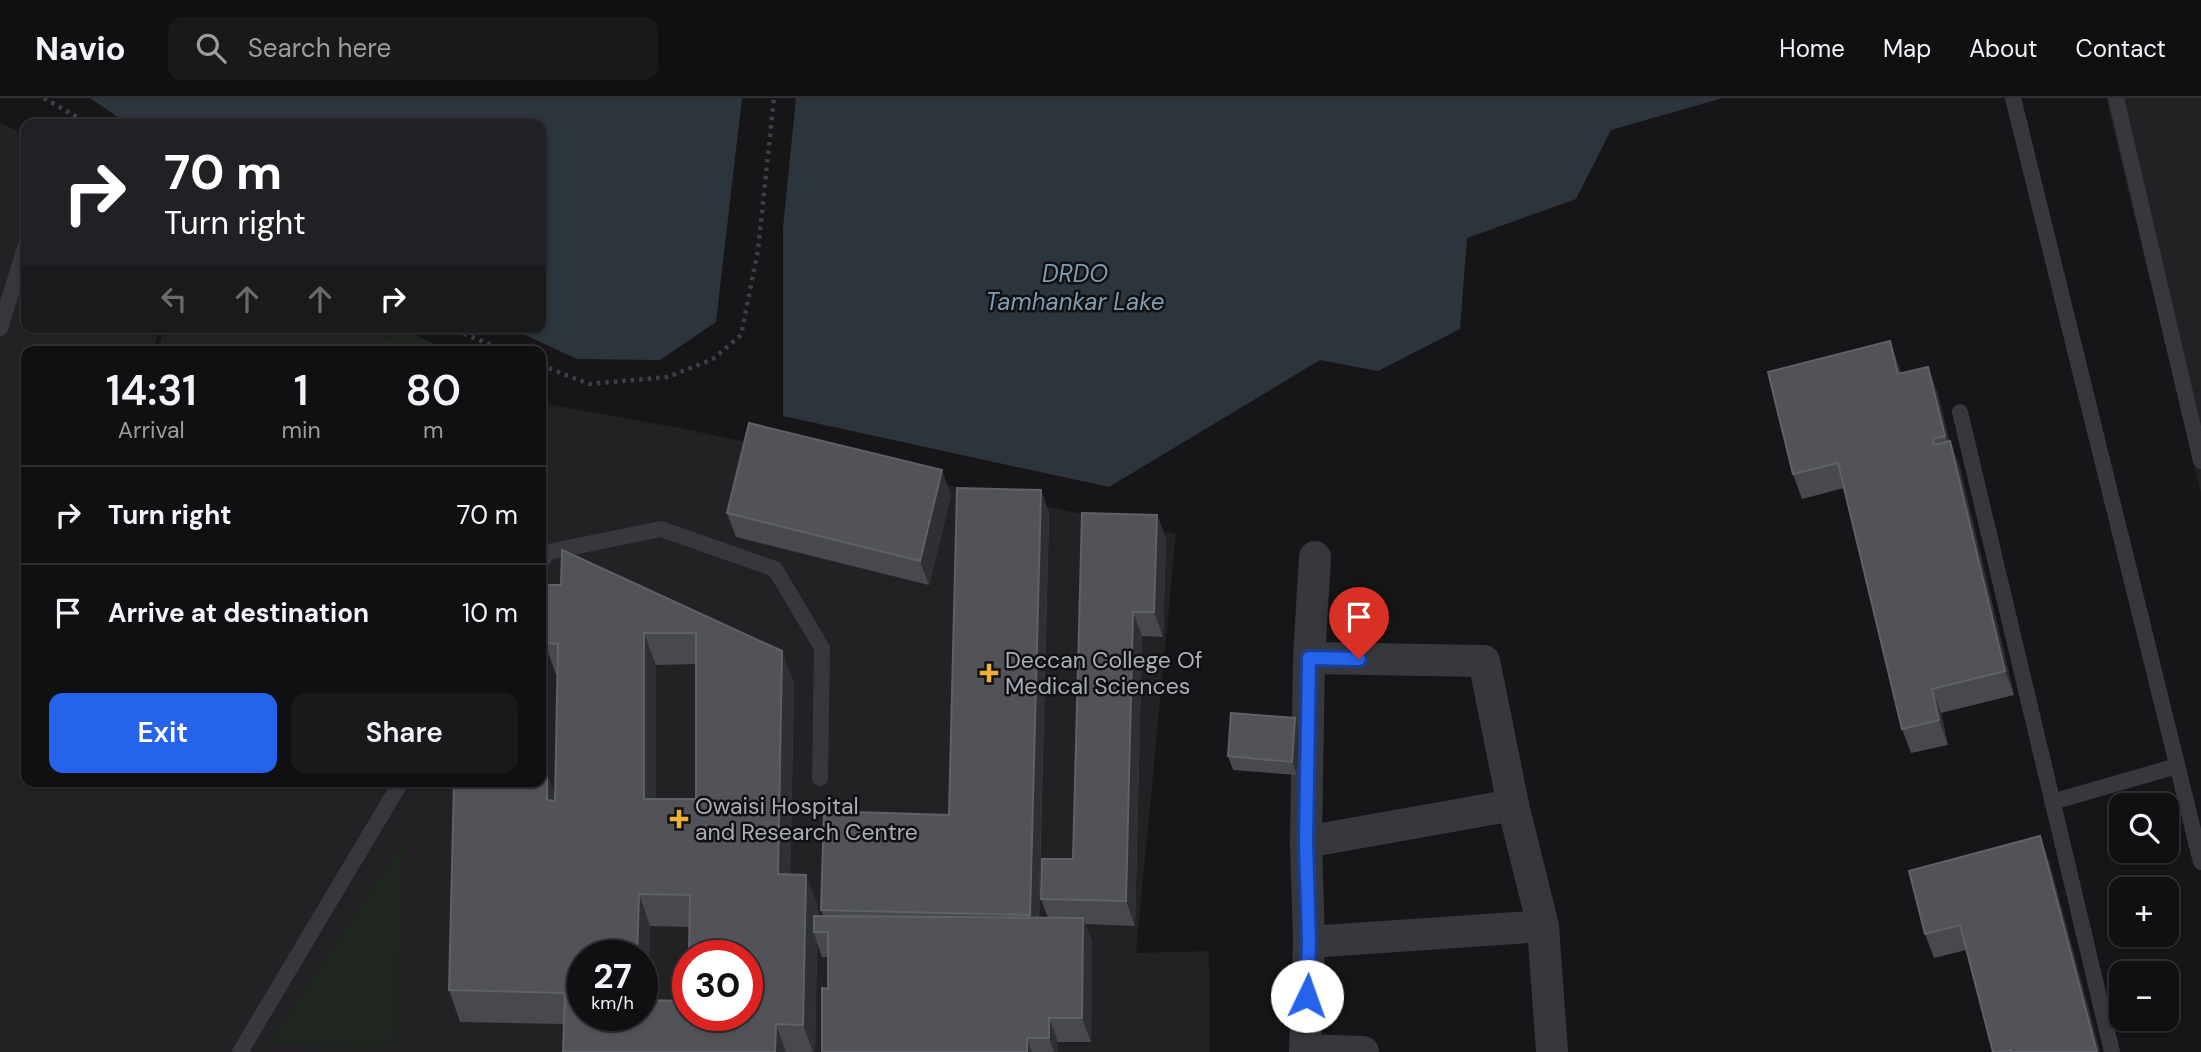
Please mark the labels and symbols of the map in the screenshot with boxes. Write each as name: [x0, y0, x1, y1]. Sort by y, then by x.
water label: DRDO Tamhankar Lake: [985, 258, 1165, 317]
pin: [1329, 587, 1389, 659]
place label: Deccan College Of Medical Sciences: [1005, 645, 1203, 701]
marker: Deccan College Of Medical Sciences: [979, 663, 999, 683]
place label: Owaisi Hospital and Research Centre: [695, 791, 918, 847]
marker: Owaisi Hospital and Research Centre: [669, 809, 689, 829]
speed limit sign: 30: [672, 940, 763, 1031]
position arrow: [1270, 959, 1344, 1033]

